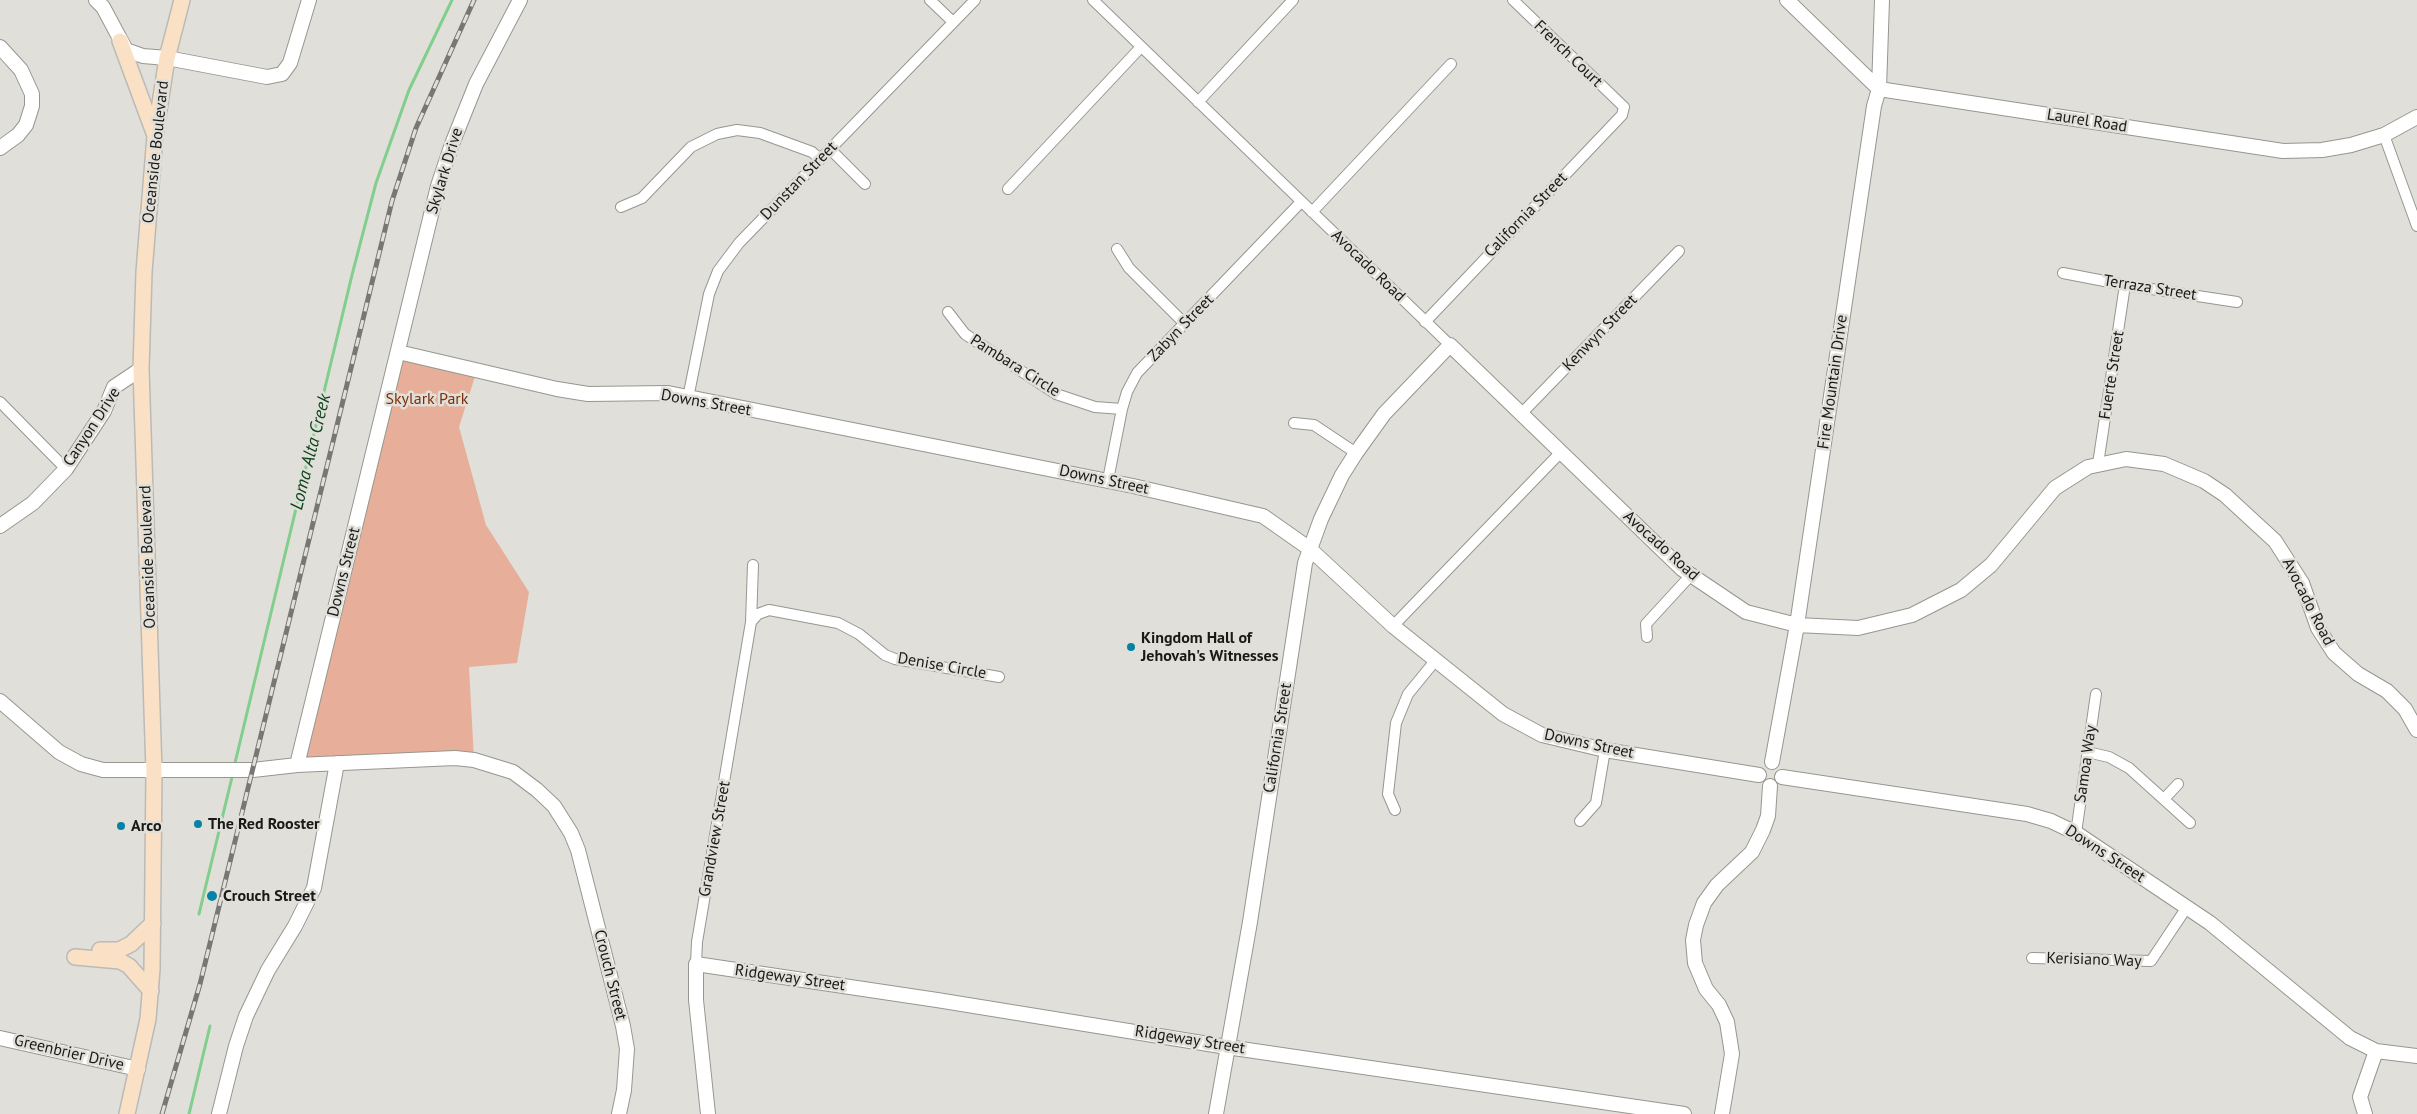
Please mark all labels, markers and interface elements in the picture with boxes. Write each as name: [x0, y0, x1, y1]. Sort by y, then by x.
street label: French Court: [1530, 17, 1606, 91]
street label: Oceanside Boulevard: [139, 80, 173, 224]
street label: Laurel Road: [2046, 105, 2128, 137]
street label: Skylark Drive: [423, 125, 467, 217]
street label: Dunstan Street: [757, 138, 841, 224]
street label: California Street: [1481, 168, 1571, 262]
street label: Avocado Road: [1327, 226, 1409, 306]
street label: Terraza Street: [2102, 271, 2198, 305]
street label: Zabyn Street: [1144, 290, 1218, 366]
street label: Kenwyn Street: [1559, 291, 1641, 375]
street label: Fire Mountain Drive: [1814, 314, 1852, 450]
street label: Fuerte Street: [2096, 329, 2128, 421]
street label: Pambara Circle: [966, 331, 1064, 401]
street label: Canyon Drive: [59, 384, 125, 470]
street label: Downs Street: [659, 386, 753, 420]
park label: Skylark Park: [386, 389, 468, 409]
water label: Loma Alta Creek: [286, 392, 336, 512]
street label: Downs Street: [1057, 461, 1151, 499]
street label: Oceanside Boulevard: [136, 485, 160, 629]
street label: Avocado Road: [1619, 507, 1703, 585]
street label: Downs Street: [324, 525, 364, 619]
street label: Avocado Road: [2278, 555, 2338, 649]
place label: Kingdom Hall of Jehovah's Witnesses: [1141, 628, 1278, 666]
marker: Kingdom Hall of Jehovah's Witnesses: [1125, 641, 1137, 653]
street label: Denise Circle: [896, 649, 988, 683]
street label: California Street: [1260, 682, 1296, 794]
street label: Samoa Way: [2071, 724, 2101, 804]
street label: Downs Street: [1542, 725, 1636, 763]
street label: Grandview Street: [695, 780, 735, 898]
place label: The Red Rooster: [208, 814, 320, 834]
place label: Arco: [131, 816, 162, 836]
marker: The Red Rooster: [192, 818, 204, 830]
marker: Arco: [115, 820, 127, 832]
street label: Downs Street: [2062, 821, 2148, 887]
place label: Crouch Street: [223, 886, 316, 906]
marker: Crouch Street: [205, 889, 219, 903]
street label: Crouch Street: [589, 928, 631, 1022]
street label: Kerisiano Way: [2046, 949, 2142, 971]
street label: Ridgeway Street: [734, 961, 846, 995]
street label: Ridgeway Street: [1134, 1022, 1246, 1058]
street label: Greenbrier Drive: [12, 1031, 126, 1075]

